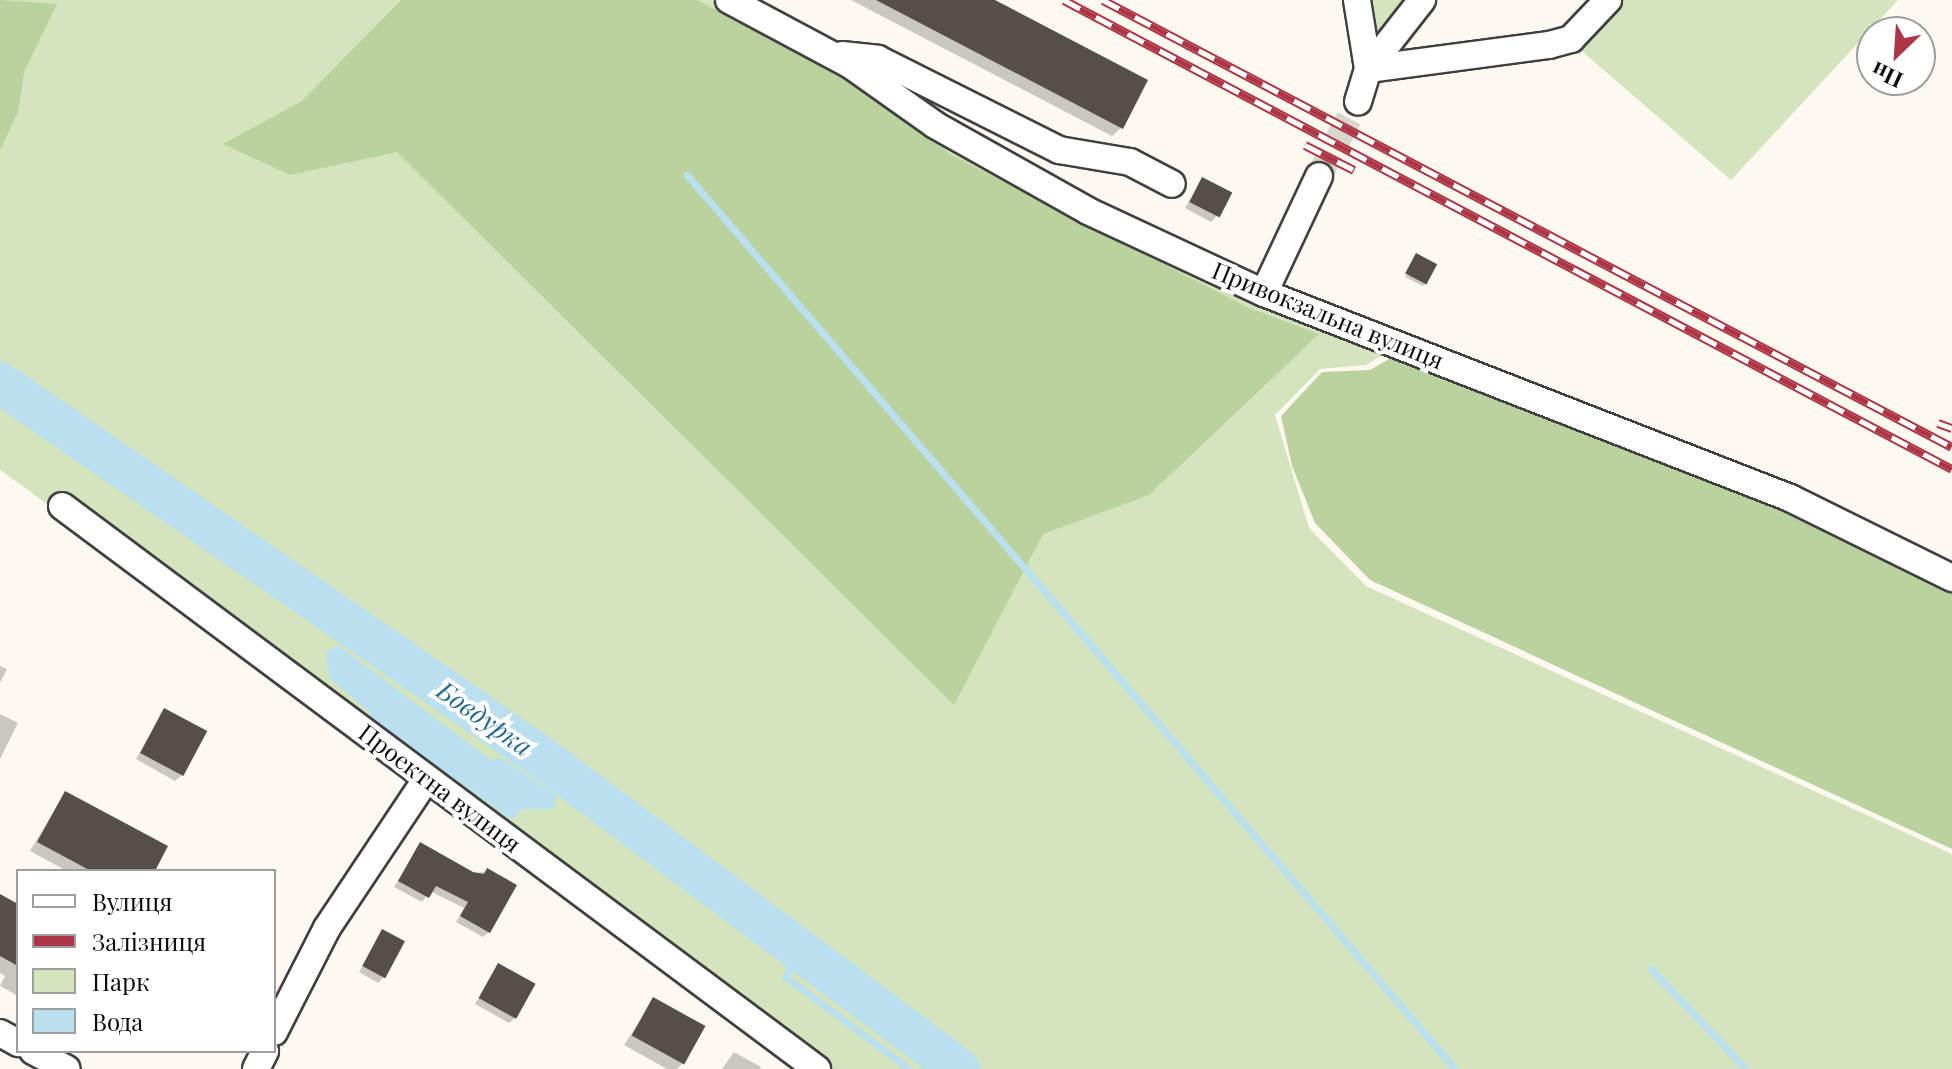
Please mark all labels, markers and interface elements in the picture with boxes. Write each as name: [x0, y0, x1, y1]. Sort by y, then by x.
north arrow: [1856, 16, 1936, 96]
text: Пн: [1866, 56, 1907, 96]
street label: Привокзальна вулиця: [1208, 255, 1448, 375]
water label: Бовдурка: [431, 674, 539, 762]
street label: Проектна вулиця: [353, 718, 527, 858]
legend: [16, 869, 276, 1053]
text: Вулиця: [92, 885, 172, 917]
text: Залізниця: [92, 925, 206, 957]
text: Парк: [92, 965, 150, 997]
text: Вода: [92, 1005, 143, 1037]

